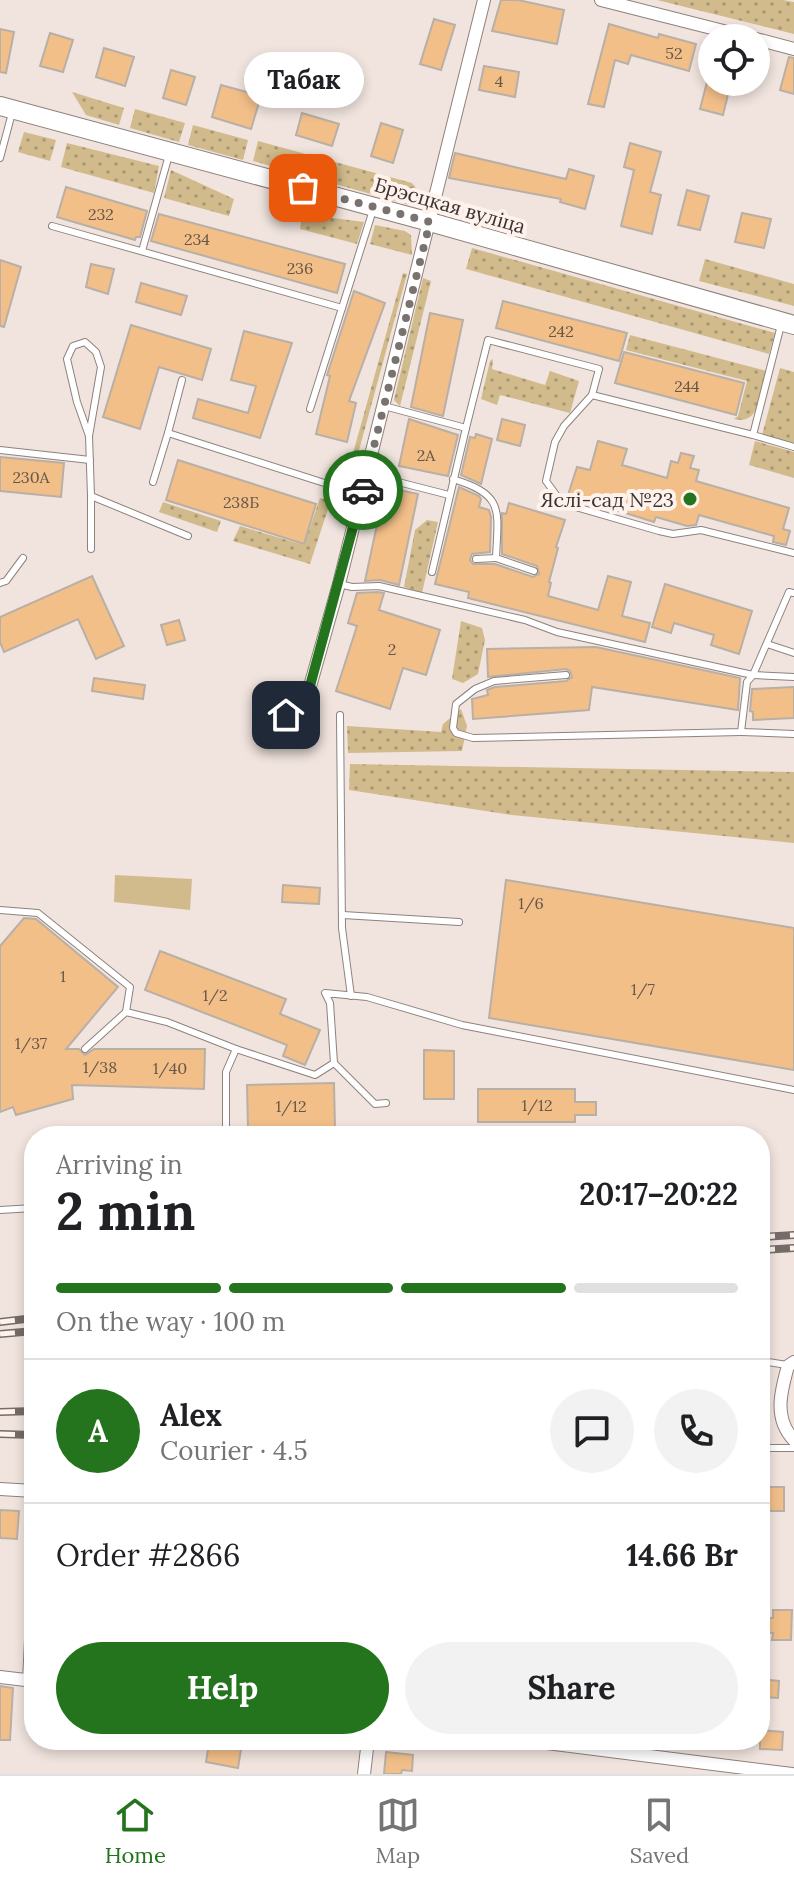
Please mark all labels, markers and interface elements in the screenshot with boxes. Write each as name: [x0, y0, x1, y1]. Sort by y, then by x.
map controls: [698, 24, 770, 96]
button: locate: [698, 24, 770, 96]
house number: 52: [665, 43, 683, 63]
callout: Табак: [243, 52, 363, 108]
text: Табак: [267, 63, 341, 96]
house number: 4: [495, 71, 504, 91]
pin: [269, 154, 337, 222]
icon: bag: [281, 166, 325, 210]
street label: Брэсцкая вуліца: [372, 171, 528, 239]
house number: 232: [88, 204, 114, 224]
house number: 234: [184, 229, 210, 249]
house number: 236: [287, 258, 313, 278]
house number: 242: [548, 321, 574, 341]
house number: 244: [674, 376, 700, 396]
house number: 2А: [417, 445, 436, 465]
courier: [323, 450, 403, 530]
house number: 230А: [12, 467, 51, 487]
icon: car: [341, 468, 385, 512]
place label: Яслі-сад №23: [540, 487, 674, 512]
marker: Яслі-сад №23: [681, 490, 699, 508]
house number: 238Б: [223, 492, 259, 512]
house number: 2: [388, 639, 396, 659]
pin: [252, 681, 320, 749]
icon: home: [264, 693, 308, 737]
house number: 1/6: [518, 893, 544, 914]
house number: 1: [60, 966, 66, 986]
house number: 1/7: [631, 979, 656, 1000]
house number: 1/2: [202, 985, 228, 1006]
house number: 1/37: [15, 1033, 48, 1054]
house number: 1/38: [83, 1057, 117, 1078]
house number: 1/40: [153, 1058, 187, 1079]
house number: 1/12: [522, 1095, 553, 1116]
house number: 1/12: [276, 1096, 307, 1117]
text: Arriving in: [56, 1148, 183, 1181]
text: 20:17–20:22: [579, 1175, 738, 1213]
text: 2 min: [56, 1178, 195, 1244]
text: On the way · 100 m: [56, 1305, 285, 1338]
button: chat: [550, 1389, 634, 1473]
button: phone: [654, 1389, 738, 1473]
text: Alex: [160, 1396, 222, 1434]
text: A: [88, 1412, 108, 1450]
text: Courier · 4.5: [160, 1434, 308, 1467]
text: Order #2866: [56, 1536, 240, 1574]
text: 14.66 Br: [626, 1536, 738, 1574]
button: Help: [56, 1642, 389, 1734]
button: Share: [405, 1642, 738, 1734]
tab: Home: [105, 1793, 166, 1869]
tab: Map: [375, 1793, 420, 1869]
tab: Saved: [630, 1793, 689, 1869]

